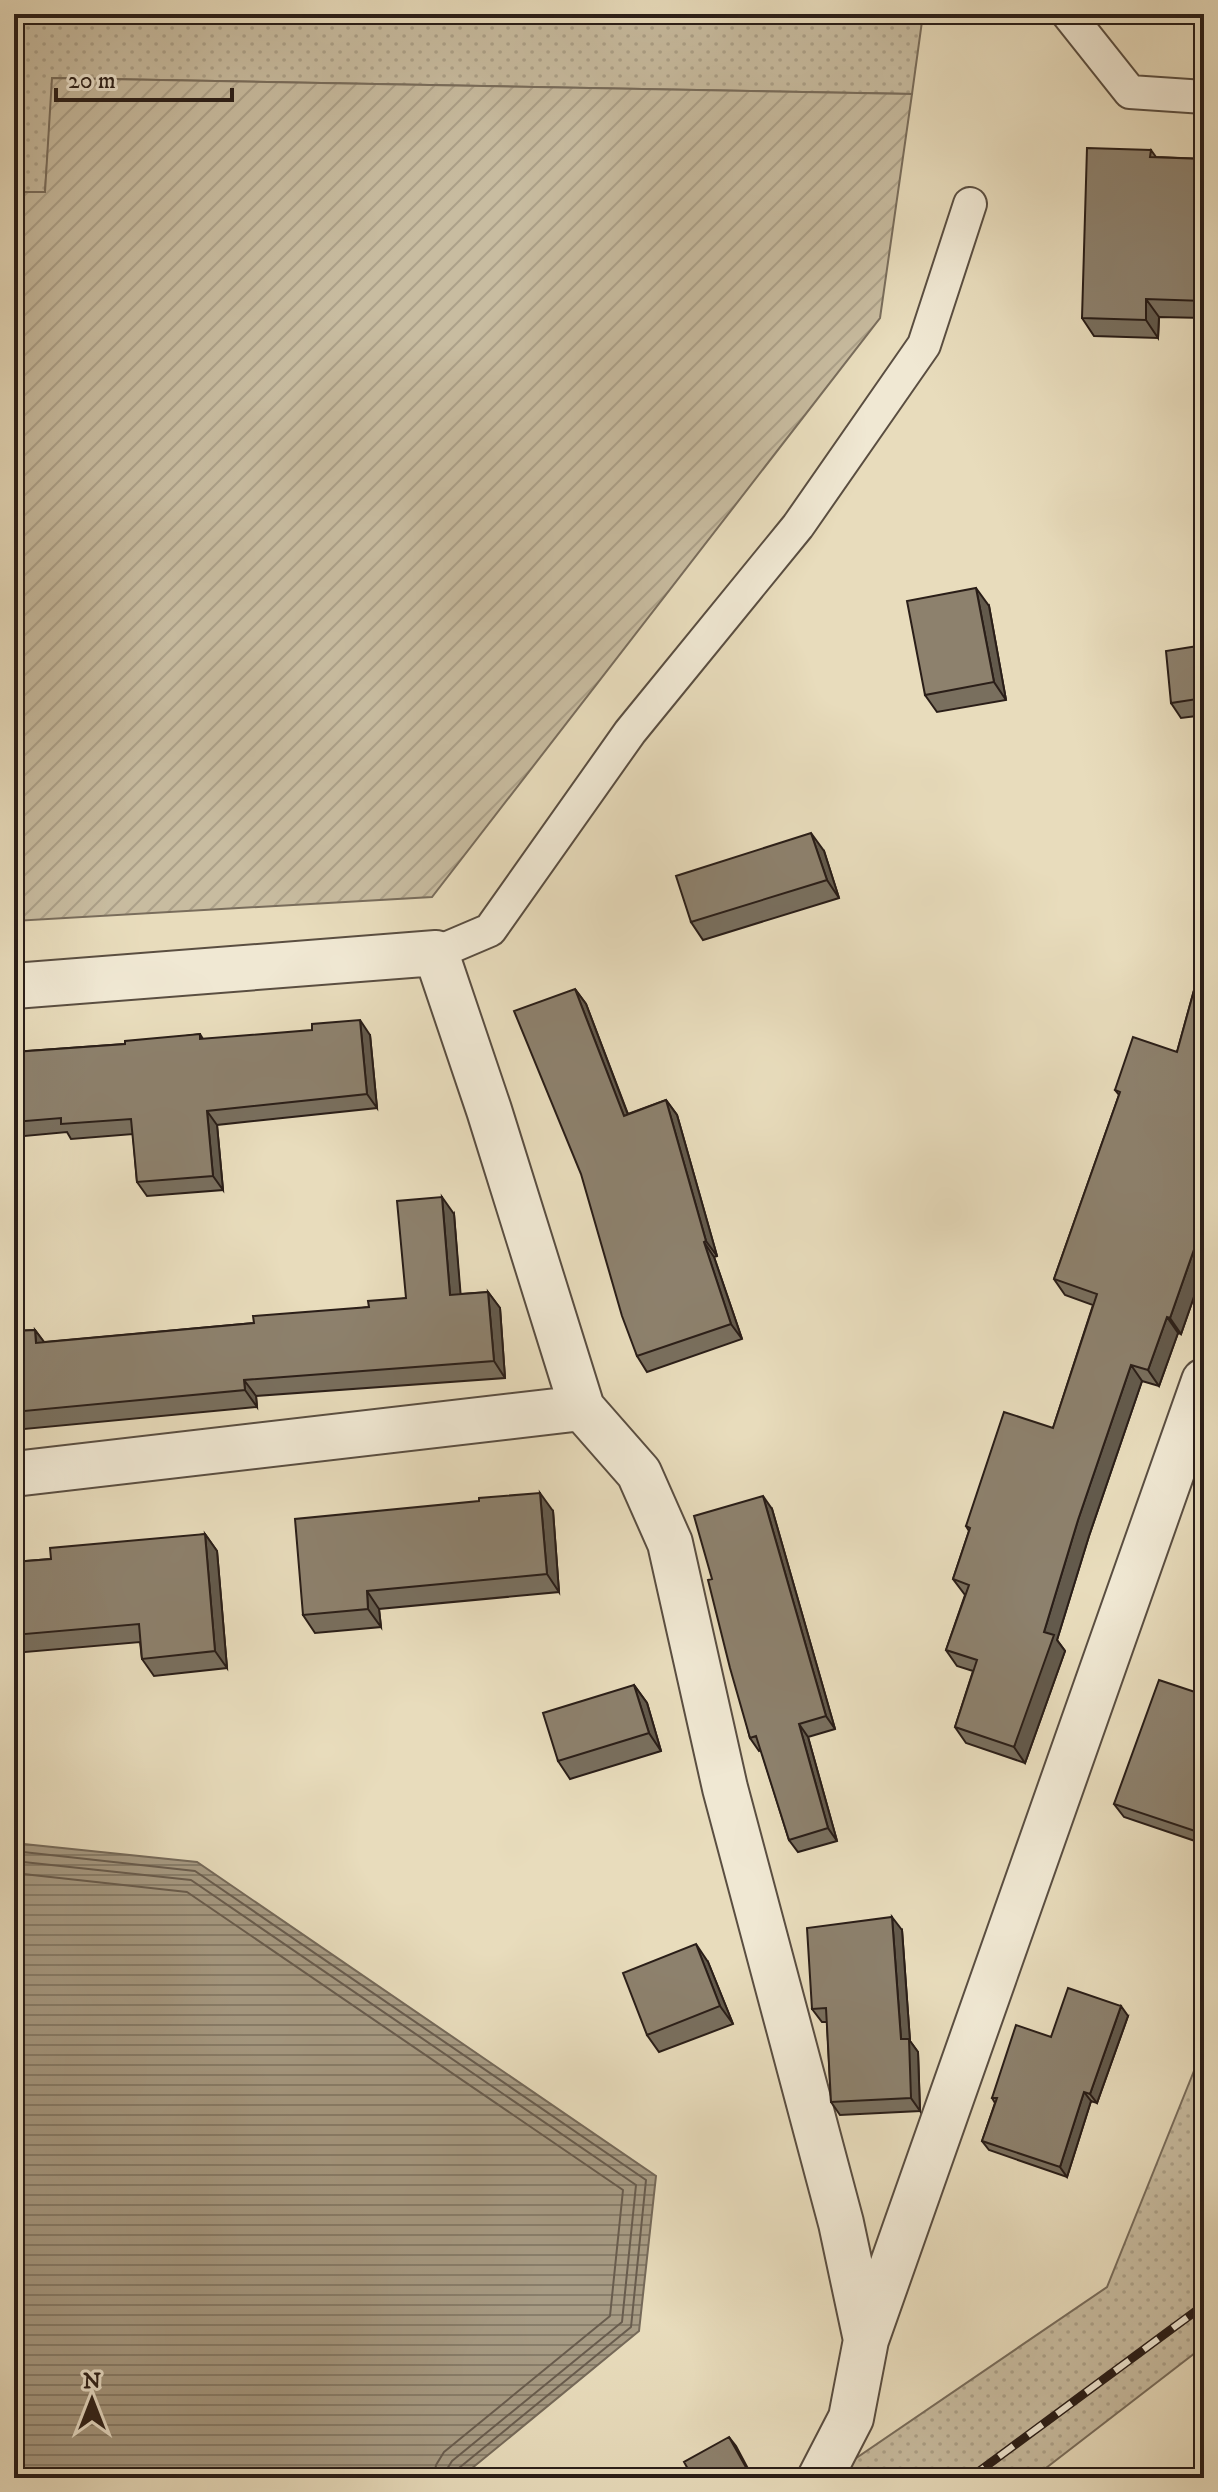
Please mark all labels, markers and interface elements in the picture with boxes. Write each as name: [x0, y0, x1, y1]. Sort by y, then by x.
scale bar: [56, 52, 232, 102]
text: 20 m: [68, 66, 116, 96]
north arrow: [52, 2360, 132, 2440]
text: N: [83, 2368, 101, 2395]

